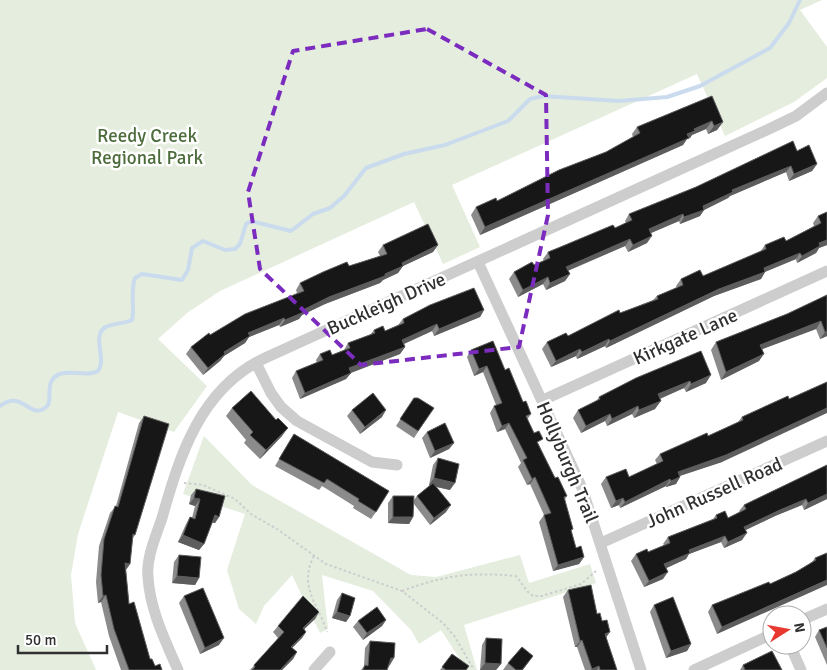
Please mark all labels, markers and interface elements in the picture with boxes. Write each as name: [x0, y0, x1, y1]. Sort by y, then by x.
park label: Reedy Creek Regional Park: [91, 124, 203, 170]
street label: Buckleigh Drive: [323, 267, 449, 341]
street label: Kirkgate Lane: [630, 303, 741, 371]
street label: Hollyburgh Trail: [531, 398, 603, 527]
street label: John Russell Road: [643, 452, 786, 534]
north arrow: [762, 605, 812, 655]
text: N: [790, 621, 809, 634]
scale bar: [18, 622, 106, 654]
text: 50 m: [25, 631, 56, 649]

